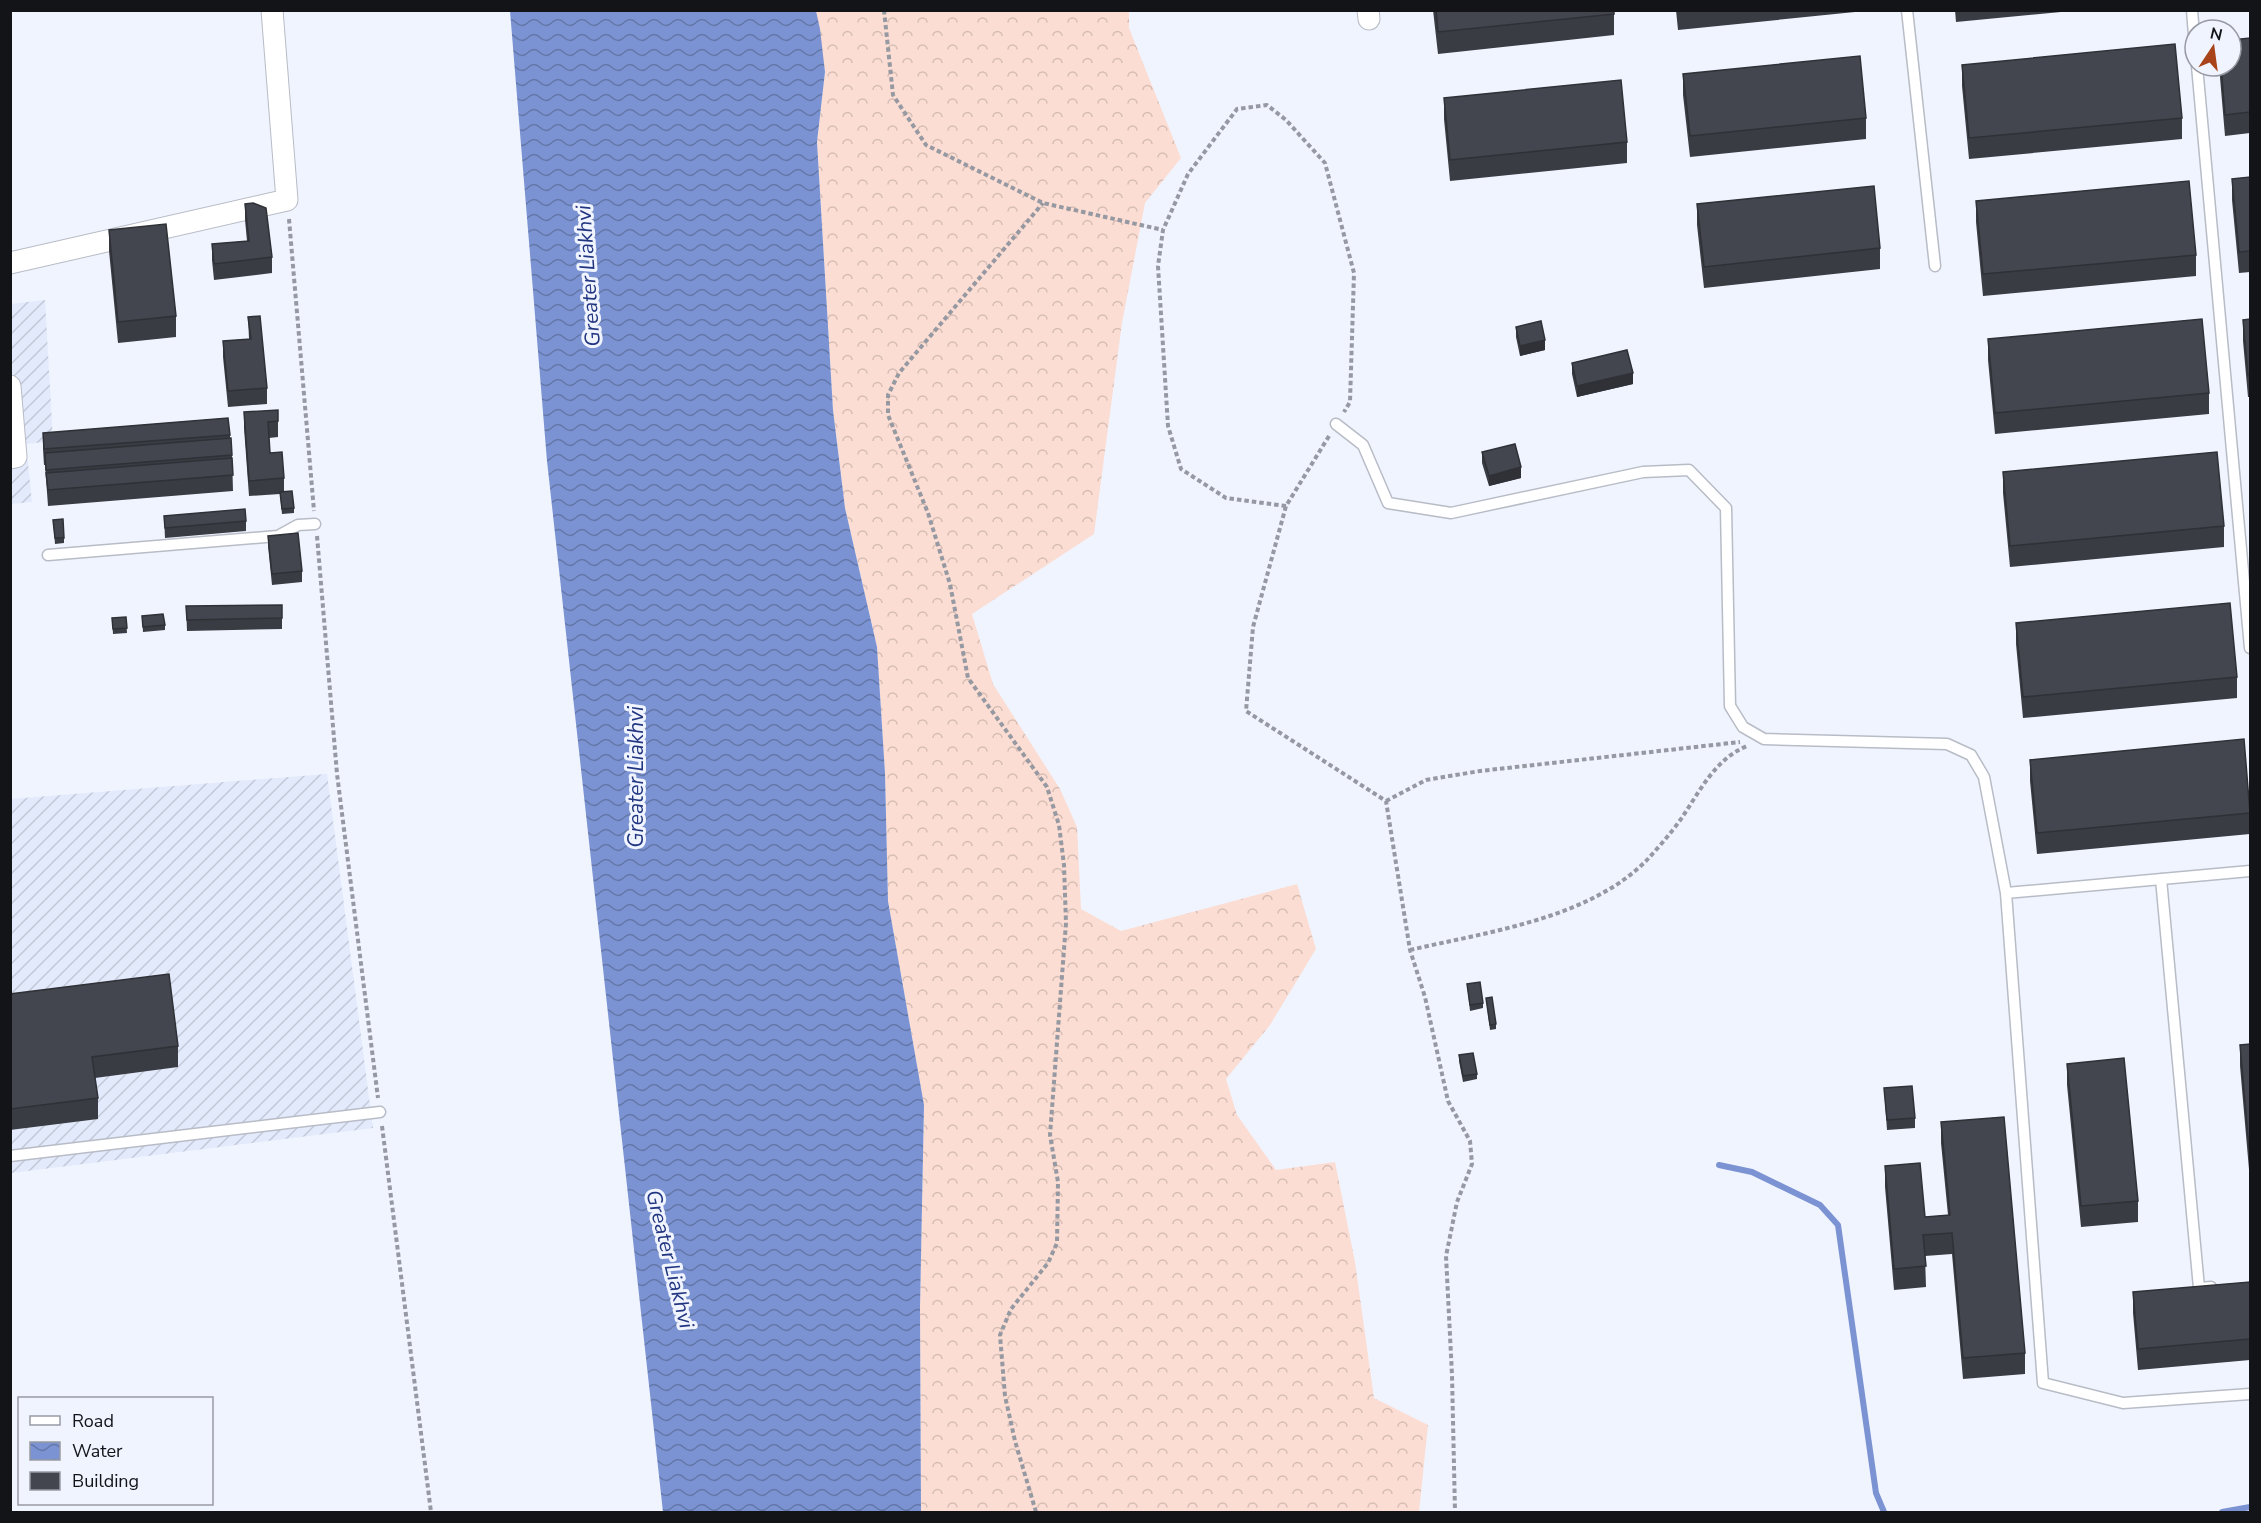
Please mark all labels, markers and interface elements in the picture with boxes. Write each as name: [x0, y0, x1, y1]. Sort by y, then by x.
north arrow: [2183, 18, 2243, 78]
text: N: [2208, 22, 2224, 46]
water label: Greater Liakhvi: [569, 203, 607, 348]
water label: Greater Liakhvi: [622, 705, 650, 848]
water label: Greater Liakhvi: [639, 1187, 701, 1332]
legend: [18, 1397, 213, 1505]
text: Road: [72, 1409, 114, 1433]
text: Water: [72, 1439, 123, 1463]
text: Building: [72, 1469, 139, 1493]

